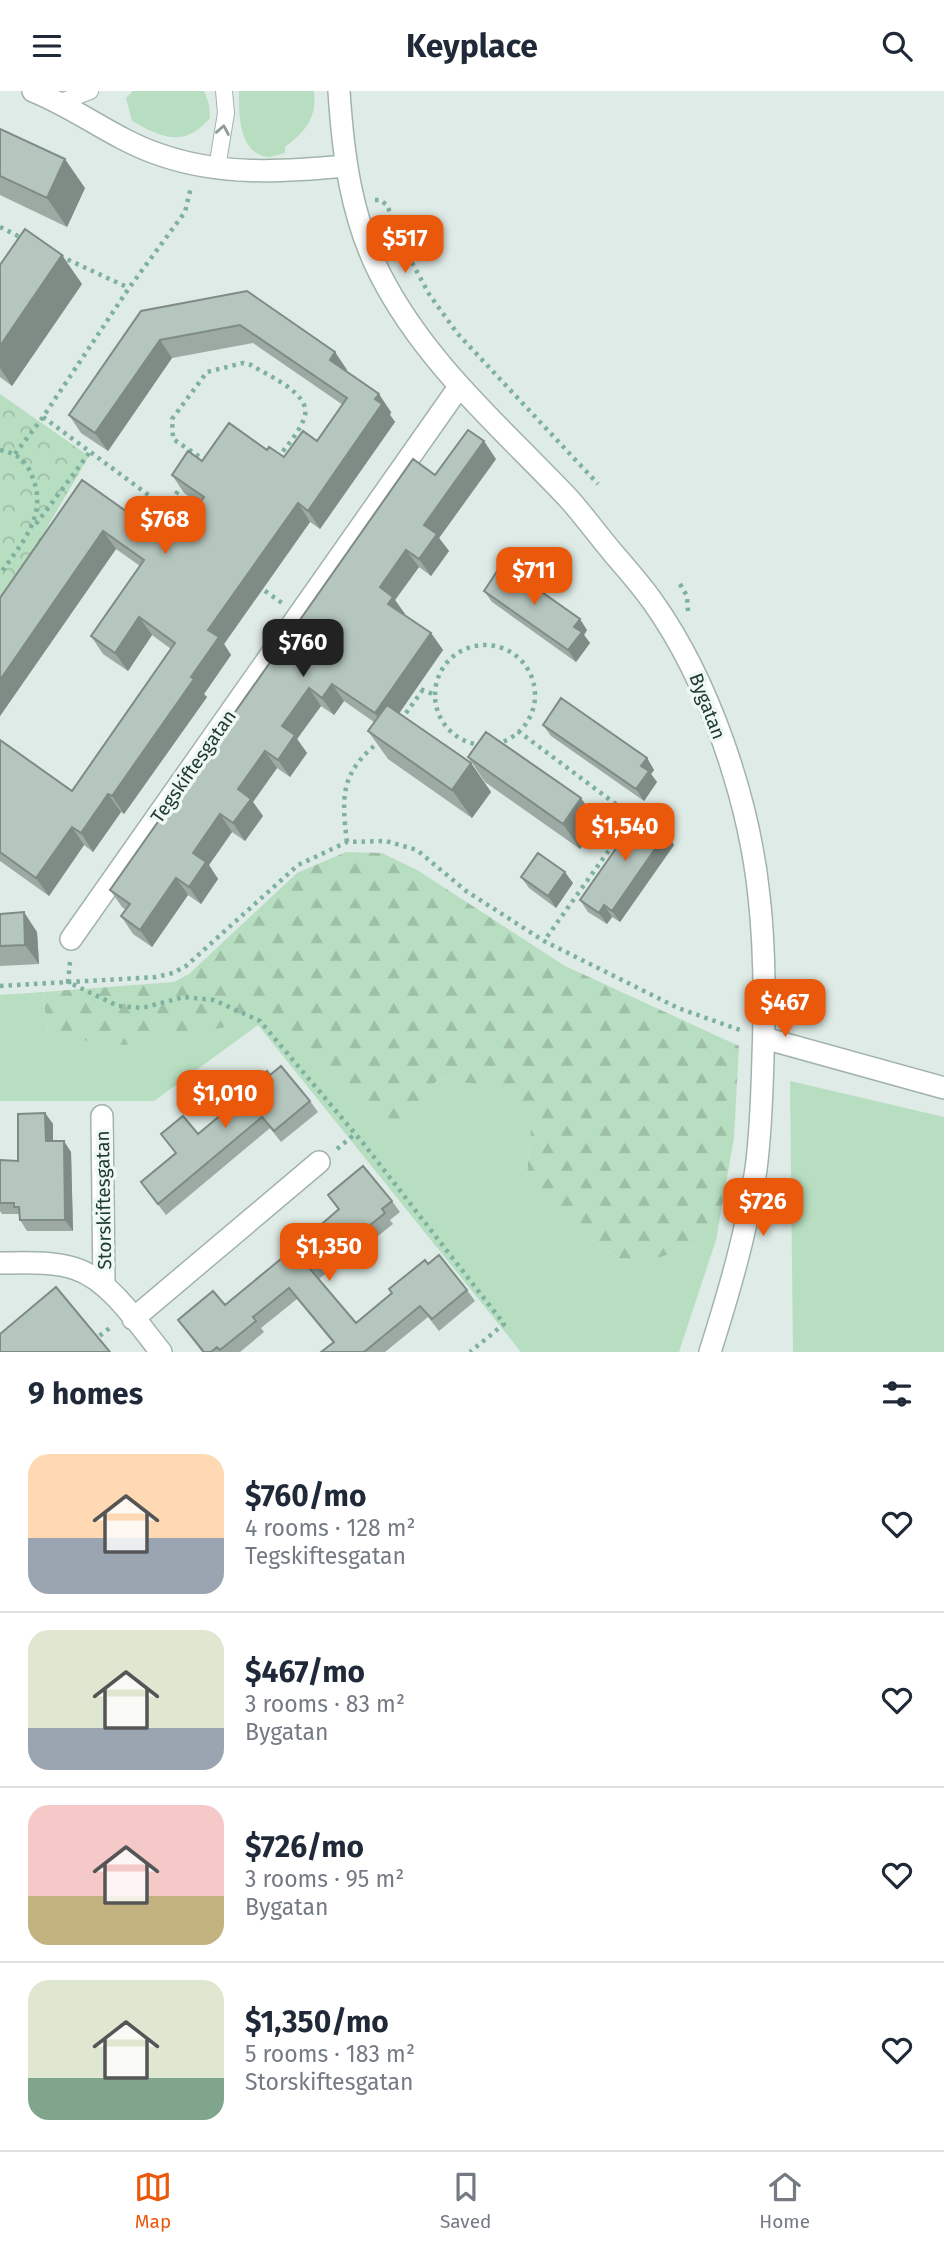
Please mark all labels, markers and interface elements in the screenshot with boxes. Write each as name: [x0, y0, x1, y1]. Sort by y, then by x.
icon: menu: [28, 27, 66, 65]
text: Keyplace: [406, 27, 538, 65]
icon: search: [878, 27, 916, 65]
one-way arrow: [215, 124, 230, 136]
pin: $517: [364, 215, 446, 275]
text: $517: [382, 224, 428, 252]
pin: $768: [124, 497, 206, 556]
text: $768: [141, 505, 189, 533]
pin: $711: [493, 547, 575, 607]
text: $711: [512, 556, 556, 584]
pin: $760: [262, 619, 344, 679]
text: $760: [279, 628, 327, 656]
street label: Bygatan: [684, 670, 731, 742]
street label: Tegskiftesgatan: [146, 705, 241, 827]
pin: $1,540: [568, 803, 682, 863]
text: $1,540: [592, 812, 659, 840]
pin: $467: [744, 979, 826, 1039]
text: $467: [761, 988, 809, 1016]
pin: $1,010: [168, 1070, 282, 1130]
text: $1,010: [193, 1079, 257, 1107]
street label: Storskiftesgatan: [91, 1130, 116, 1270]
pin: $726: [722, 1179, 804, 1238]
text: $726: [739, 1187, 787, 1215]
pin: $1,350: [272, 1223, 386, 1283]
text: $1,350: [296, 1232, 362, 1260]
icon: filters: [878, 1375, 916, 1413]
text: 9 homes: [28, 1376, 143, 1412]
text: $760/mo: [245, 1478, 366, 1514]
icon: home: [84, 1482, 168, 1566]
icon: heart: [878, 1505, 916, 1543]
text: 4 rooms · 128 m²: [245, 1514, 415, 1542]
text: Tegskiftesgatan: [245, 1542, 406, 1570]
text: $467/mo: [245, 1654, 365, 1690]
icon: home: [84, 1658, 168, 1742]
icon: heart: [878, 1681, 916, 1719]
text: 3 rooms · 83 m²: [245, 1690, 405, 1718]
text: Bygatan: [245, 1718, 328, 1746]
text: $726/mo: [245, 1829, 364, 1865]
icon: home: [84, 1833, 168, 1917]
icon: heart: [878, 1856, 916, 1894]
text: 3 rooms · 95 m²: [245, 1865, 404, 1893]
text: Bygatan: [245, 1893, 328, 1921]
text: $1,350/mo: [245, 2004, 389, 2040]
icon: home: [84, 2008, 168, 2092]
icon: heart: [878, 2031, 916, 2069]
text: 5 rooms · 183 m²: [245, 2040, 415, 2068]
text: Storskiftesgatan: [245, 2068, 414, 2096]
tab: Map: [134, 2168, 172, 2233]
tab: Saved: [440, 2168, 491, 2233]
tab: Home: [759, 2168, 810, 2233]

